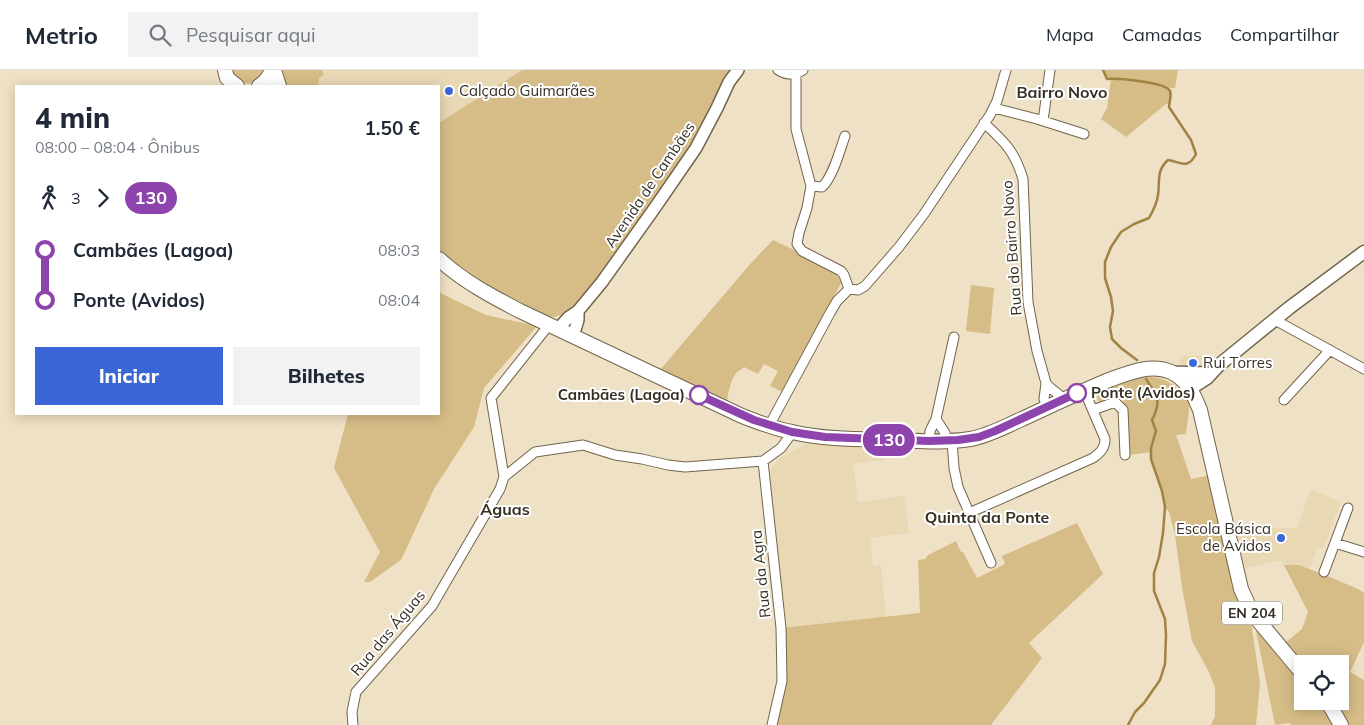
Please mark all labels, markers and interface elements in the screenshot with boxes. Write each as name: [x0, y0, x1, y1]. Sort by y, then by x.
search box: [128, 12, 478, 57]
text: Metrio: [25, 20, 98, 50]
icon: search: [146, 21, 174, 49]
text: Pesquisar aqui: [186, 23, 316, 47]
text: Mapa: [1046, 23, 1094, 46]
text: Camadas: [1122, 23, 1202, 46]
text: Compartilhar: [1230, 23, 1339, 46]
place label: Calçado Guimarães: [459, 81, 595, 100]
district label: Bairro Novo: [1017, 82, 1107, 102]
marker: Calçado Guimarães: [443, 85, 455, 97]
text: 4 min: [35, 100, 110, 135]
text: 1.50 €: [364, 116, 420, 140]
street label: Avenida de Cambães: [600, 118, 699, 251]
text: 08:00 – 08:04 · Ônibus: [35, 137, 200, 157]
street label: Rua do Bairro Novo: [997, 180, 1026, 316]
icon: walk: [35, 184, 63, 212]
icon: forward: [89, 184, 117, 212]
text: 130: [135, 186, 167, 209]
text: 3: [71, 188, 81, 208]
text: Cambães (Lagoa): [73, 238, 234, 262]
text: 08:03: [378, 240, 420, 260]
text: Ponte (Avidos): [73, 288, 206, 312]
text: 08:04: [378, 290, 420, 310]
button: Iniciar: [35, 347, 223, 405]
button: Bilhetes: [233, 347, 420, 405]
place label: Rui Torres: [1203, 353, 1272, 372]
marker: Rui Torres: [1187, 357, 1199, 369]
marker: Ponte (Avidos): [1067, 383, 1087, 403]
place label: Ponte (Avidos): [1091, 383, 1196, 402]
place label: Cambães (Lagoa): [558, 385, 685, 404]
marker: Cambães (Lagoa): [689, 385, 709, 405]
line badge: 130: [860, 424, 918, 456]
text: 130: [873, 428, 905, 451]
district label: Águas: [480, 499, 530, 519]
district label: Quinta da Ponte: [925, 507, 1050, 527]
place label: Escola Básica de Avidos: [1176, 519, 1271, 555]
street label: Rua da Agra: [746, 529, 775, 619]
marker: Escola Básica de Avidos: [1275, 532, 1287, 544]
street label: Rua das Águas: [346, 586, 429, 680]
road number: EN 204: [1222, 602, 1282, 624]
map controls: [1294, 655, 1349, 710]
button: locate: [1294, 655, 1349, 710]

